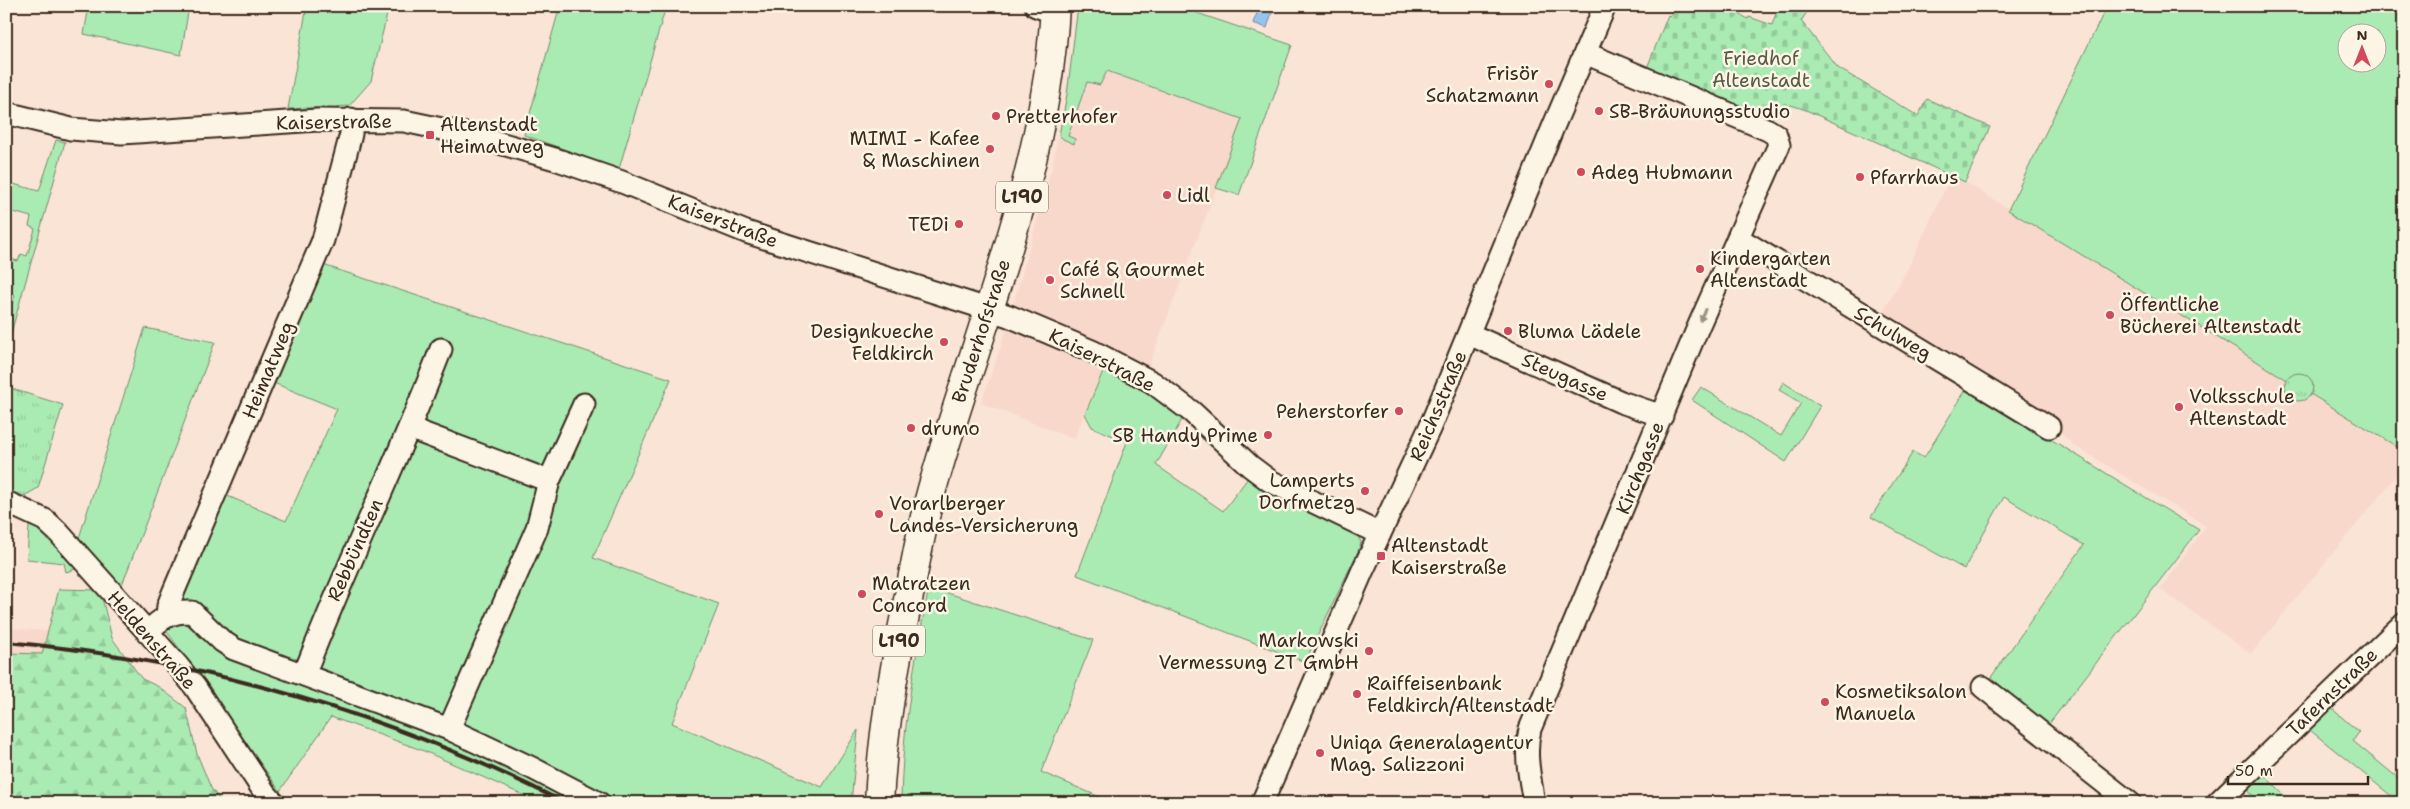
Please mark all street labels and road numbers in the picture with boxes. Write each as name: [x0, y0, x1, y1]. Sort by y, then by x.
street label: Kaiserstraße: [276, 108, 392, 136]
road number: L190: [996, 182, 1048, 212]
street label: Kaiserstraße: [664, 189, 782, 253]
street label: Bruderhofstraße: [946, 256, 1016, 406]
street label: Schulweg: [1850, 300, 1936, 366]
street label: Heimatweg: [236, 317, 300, 423]
street label: Kaiserstraße: [1045, 323, 1159, 397]
street label: Reichsstraße: [1403, 347, 1473, 465]
street label: Steugasse: [1518, 347, 1612, 407]
street label: Kirchgasse: [1610, 418, 1670, 518]
street label: Rebbündten: [321, 495, 389, 605]
street label: Heldenstraße: [102, 585, 202, 695]
road number: L190: [873, 626, 925, 656]
street label: Tafernstraße: [2281, 642, 2383, 742]

